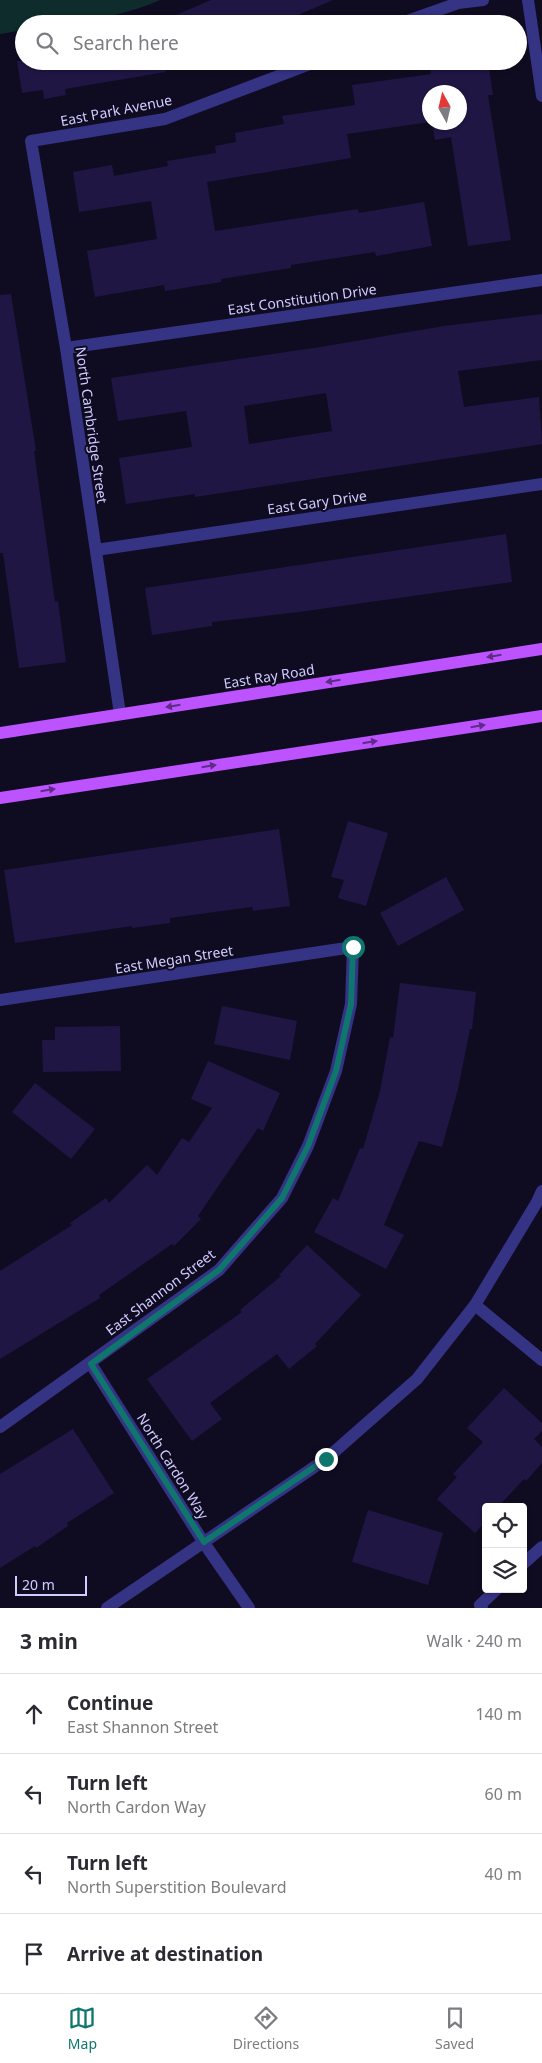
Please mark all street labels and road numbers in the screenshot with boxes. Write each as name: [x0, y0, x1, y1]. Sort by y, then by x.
street label: East Park Avenue: [59, 90, 174, 130]
street label: East Constitution Drive: [226, 279, 378, 319]
street label: North Cambridge Street: [72, 346, 112, 504]
street label: East Gary Drive: [266, 486, 368, 518]
street label: East Ray Road: [222, 659, 316, 693]
street label: East Megan Street: [114, 940, 234, 978]
street label: East Shannon Street: [101, 1245, 219, 1339]
street label: North Cardon Way: [133, 1409, 214, 1523]

